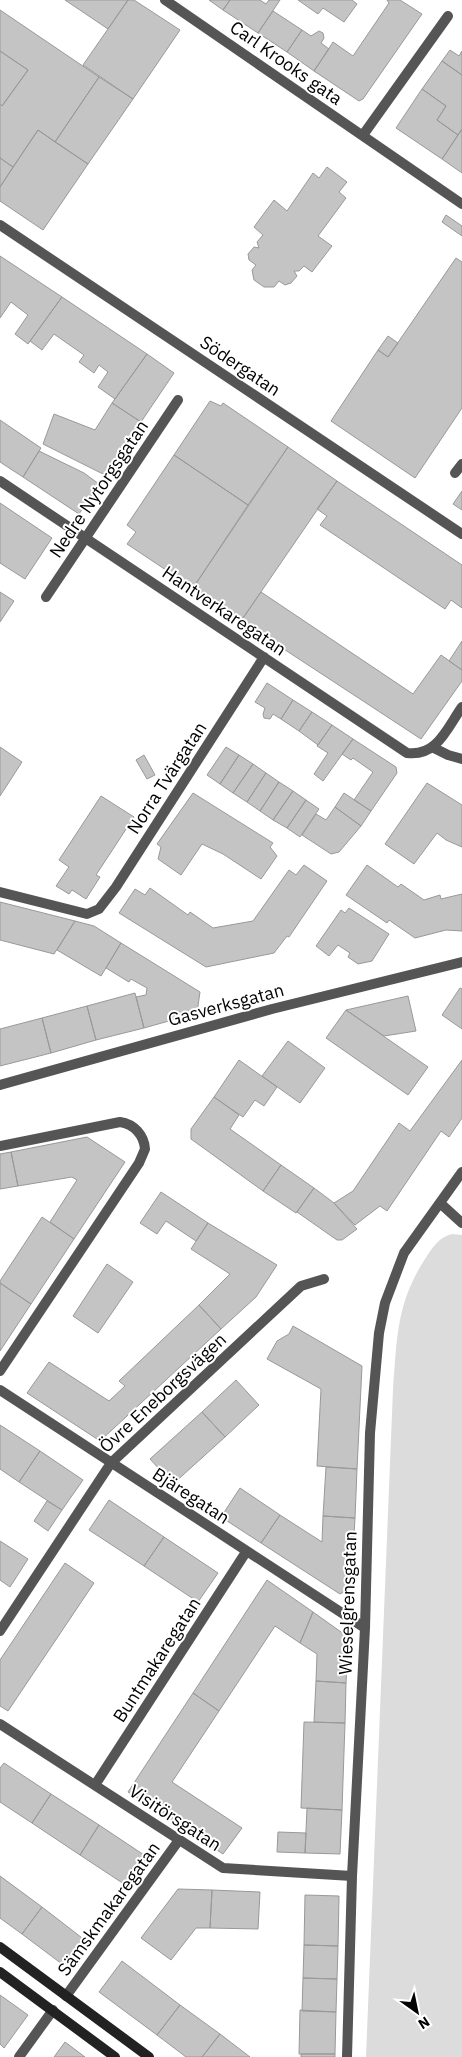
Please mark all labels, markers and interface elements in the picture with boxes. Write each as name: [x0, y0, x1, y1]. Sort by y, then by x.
street label: Carl Krooks gata: [226, 15, 347, 110]
street label: Södergatan: [196, 330, 285, 401]
street label: Nedre Nytorgsgatan: [44, 415, 153, 562]
street label: Hantverkaregatan: [158, 561, 291, 661]
street label: Norra Tvärgatan: [122, 717, 211, 838]
street label: Gasverksgatan: [165, 978, 286, 1031]
street label: Övre Eneborgsvägen: [94, 1328, 231, 1457]
street label: Bjäregatan: [148, 1462, 234, 1529]
street label: Wieselgrensgatan: [333, 1531, 362, 1675]
street label: Buntmakaregatan: [108, 1593, 206, 1727]
street label: Visitörsgatan: [125, 1779, 226, 1856]
street label: Sämskmakaregatan: [52, 1837, 165, 1980]
north arrow: [392, 1987, 442, 2037]
text: N: [415, 2013, 433, 2033]

